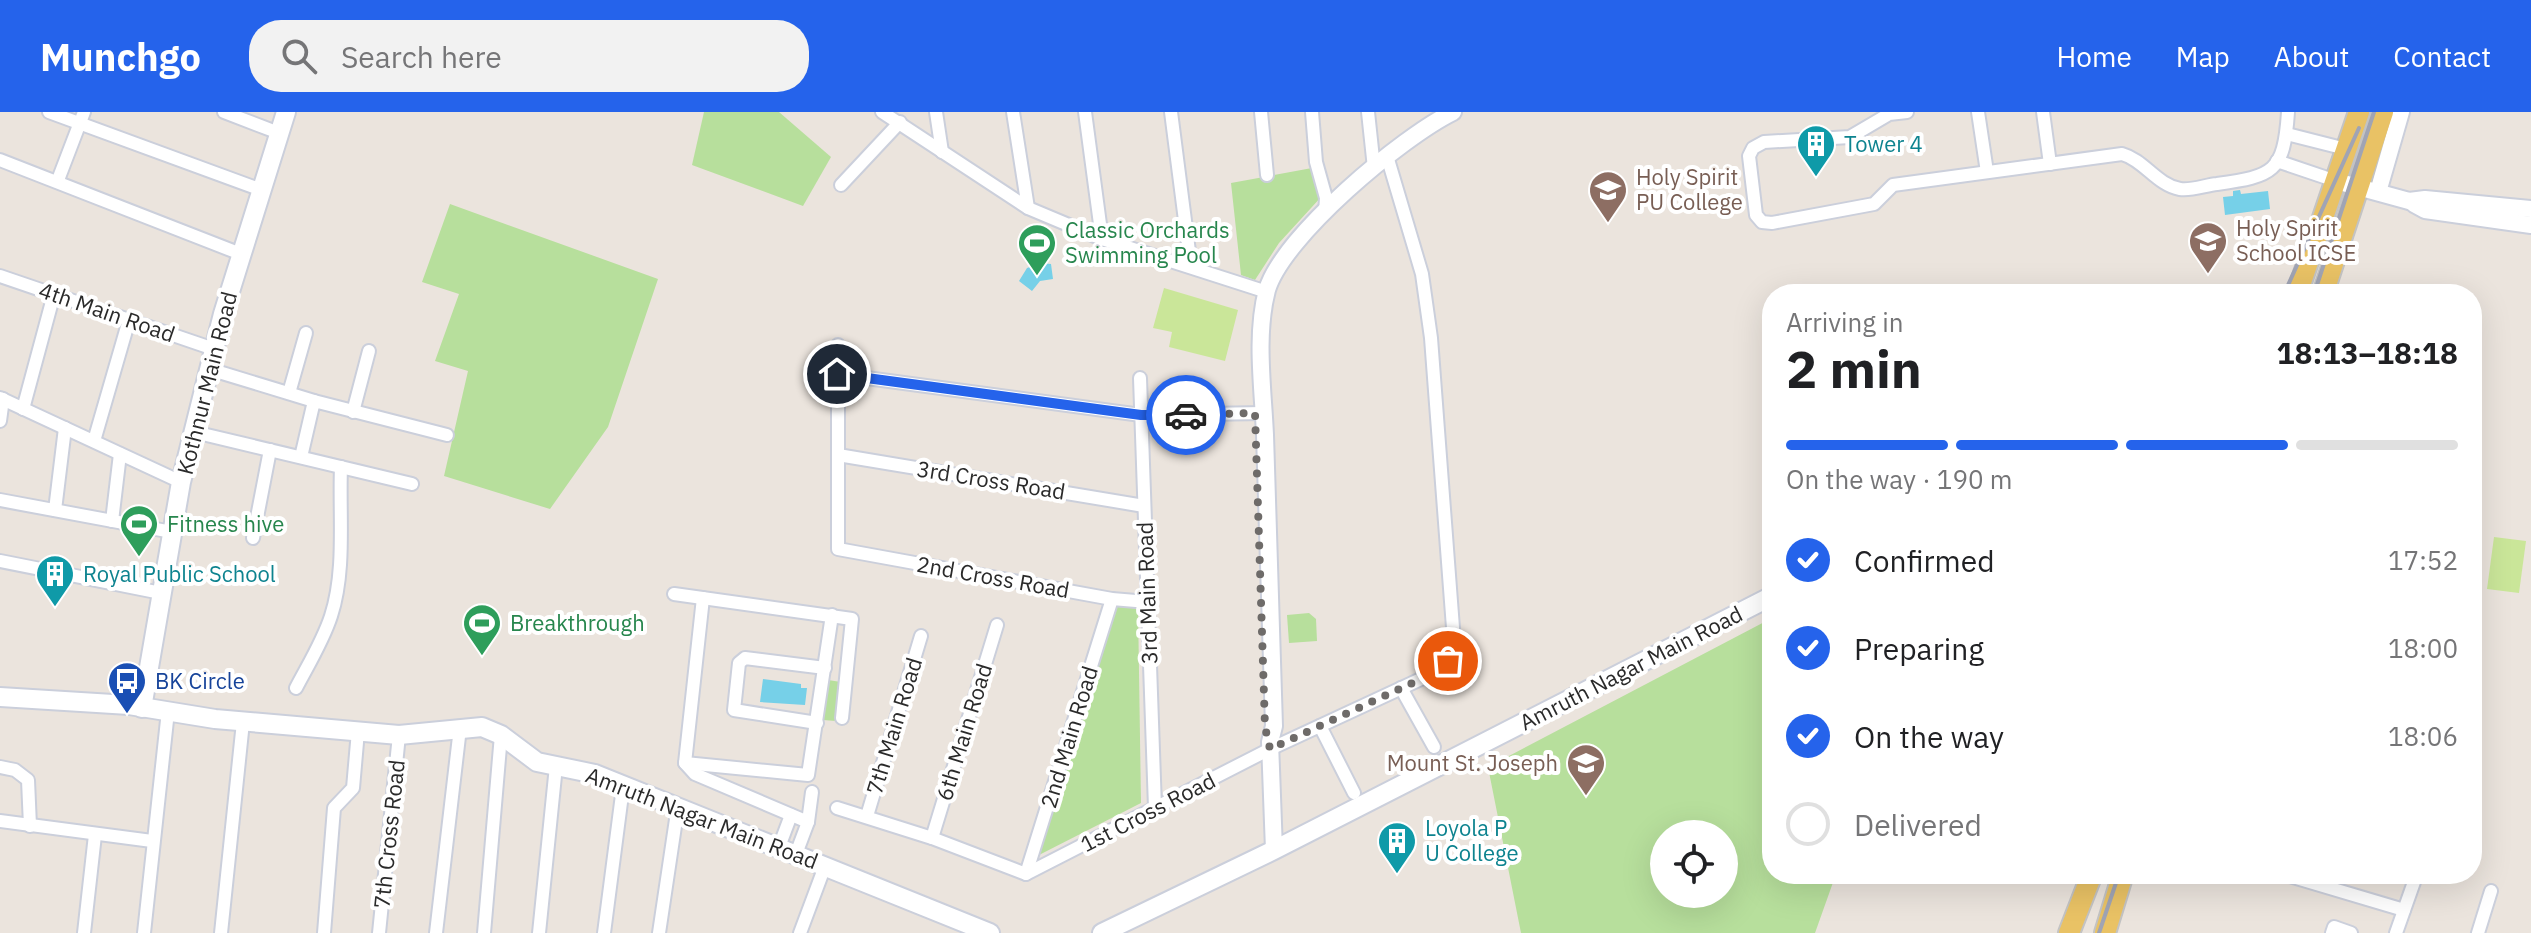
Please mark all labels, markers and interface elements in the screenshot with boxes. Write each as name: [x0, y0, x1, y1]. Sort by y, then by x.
search box: [249, 20, 809, 92]
text: Munchgo: [40, 32, 201, 81]
icon: search: [277, 34, 321, 78]
text: Search here: [341, 37, 502, 76]
text: Home: [2056, 38, 2132, 75]
text: Map: [2176, 38, 2230, 75]
text: About: [2274, 38, 2349, 75]
text: Contact: [2393, 38, 2491, 75]
building icon: Tower 4: [1795, 123, 1837, 178]
place label: Tower 4: [1844, 129, 1923, 158]
place label: Holy Spirit PU College: [1636, 162, 1743, 216]
school or university icon: Holy Spirit PU College: [1587, 169, 1629, 224]
place label: Holy Spirit School ICSE: [2236, 213, 2356, 267]
place label: Classic Orchards Swimming Pool: [1065, 215, 1230, 269]
school or university icon: Holy Spirit School ICSE: [2187, 220, 2229, 275]
sports icon: Classic Orchards Swimming Pool: [1016, 222, 1058, 277]
street label: 4th Main Road: [35, 275, 179, 348]
street label: Kothnur Main Road: [170, 288, 243, 477]
text: Arriving in: [1786, 305, 1903, 339]
text: 18:13–18:18: [2277, 333, 2458, 372]
text: 2 min: [1786, 335, 1922, 402]
pin: [803, 340, 871, 408]
icon: home: [815, 352, 859, 396]
courier: [1146, 375, 1226, 455]
icon: car: [1164, 393, 1208, 437]
street label: 3rd Cross Road: [915, 453, 1067, 506]
text: On the way · 190 m: [1786, 462, 2012, 496]
sports icon: Fitness hive: [118, 503, 160, 558]
place label: Fitness hive: [167, 509, 284, 538]
street label: 3rd Main Road: [1130, 521, 1163, 665]
icon: check: [1786, 538, 1830, 582]
text: Confirmed: [1854, 541, 1995, 580]
text: 17:52: [2388, 543, 2458, 577]
street label: 2nd Cross Road: [914, 549, 1072, 604]
building icon: Royal Public School: [34, 553, 76, 608]
place label: Royal Public School: [83, 559, 276, 588]
street label: Amruth Nagar Main Road: [1514, 599, 1747, 736]
sports icon: Breakthrough: [461, 602, 503, 657]
place label: Breakthrough: [510, 608, 645, 637]
icon: check: [1786, 626, 1830, 670]
pin: [1414, 627, 1482, 695]
text: Preparing: [1854, 629, 1984, 668]
text: 18:00: [2388, 631, 2458, 665]
icon: bag: [1426, 639, 1470, 683]
street label: 7th Main Road: [859, 654, 928, 798]
bus stop icon: BK Circle: [106, 660, 148, 715]
street label: 6th Main Road: [929, 660, 998, 804]
street label: 2nd Main Road: [1033, 662, 1104, 811]
place label: BK Circle: [155, 666, 245, 695]
icon: check: [1786, 714, 1830, 758]
text: On the way: [1854, 717, 2004, 756]
text: 18:06: [2388, 719, 2458, 753]
school or university icon: Mount St. Joseph: [1565, 742, 1607, 797]
place label: Mount St. Joseph: [1387, 748, 1558, 777]
street label: 7th Cross Road: [366, 758, 411, 910]
street label: Amruth Nagar Main Road: [582, 760, 822, 875]
street label: 1st Cross Road: [1075, 765, 1220, 858]
text: Delivered: [1854, 805, 1982, 844]
place label: Loyola P U College: [1425, 813, 1519, 867]
building icon: Loyola P U College: [1376, 820, 1418, 875]
map controls: [1650, 820, 1738, 908]
button: locate: [1650, 820, 1738, 908]

